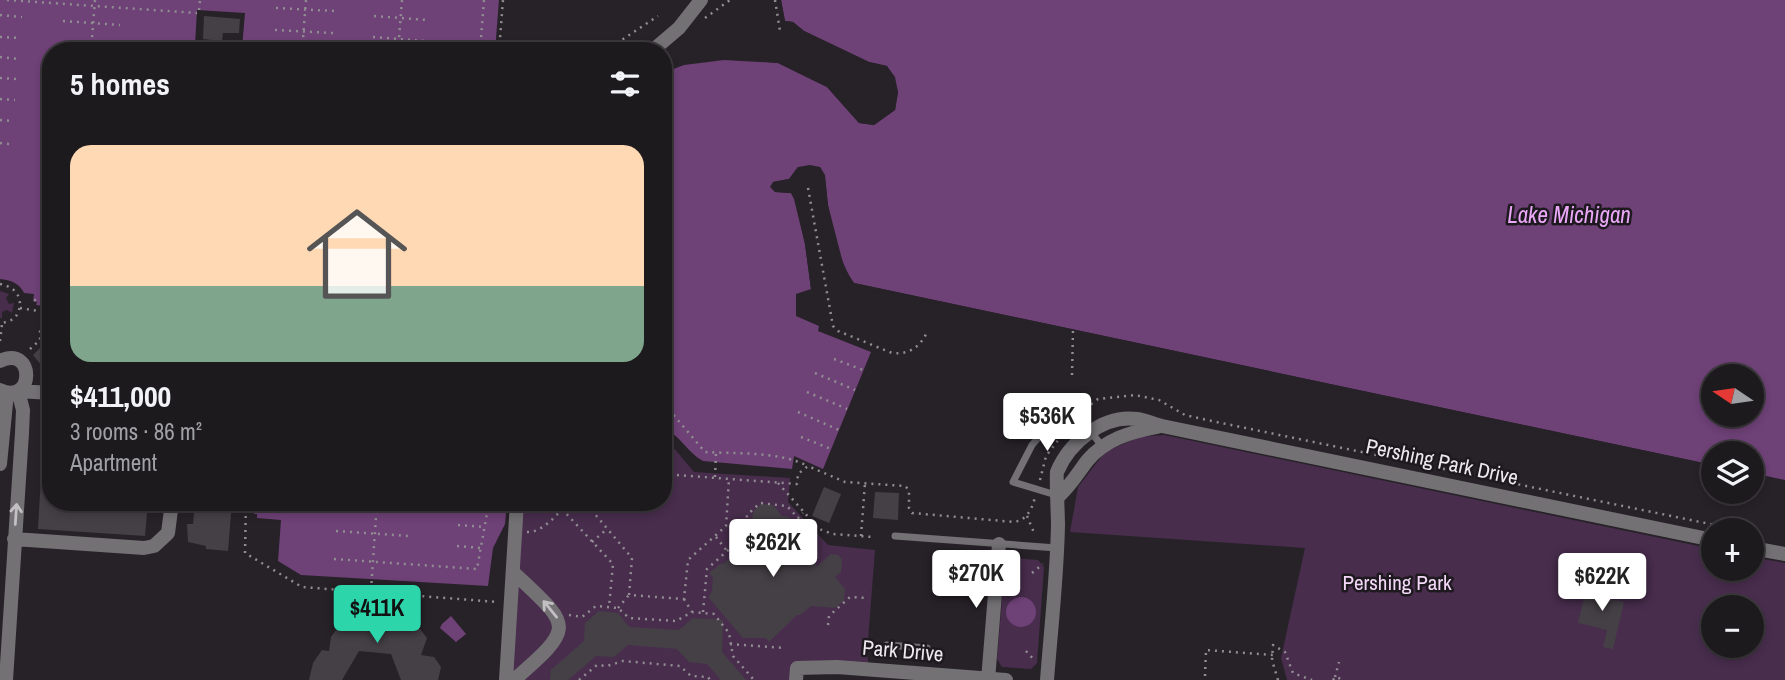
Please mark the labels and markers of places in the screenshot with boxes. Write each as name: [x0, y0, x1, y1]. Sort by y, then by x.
pin: $536K: [998, 393, 1096, 453]
pin: $262K: [724, 520, 822, 579]
pin: $270K: [927, 550, 1025, 610]
pin: $622K: [1553, 554, 1651, 613]
pin: $411K: [328, 586, 426, 645]

